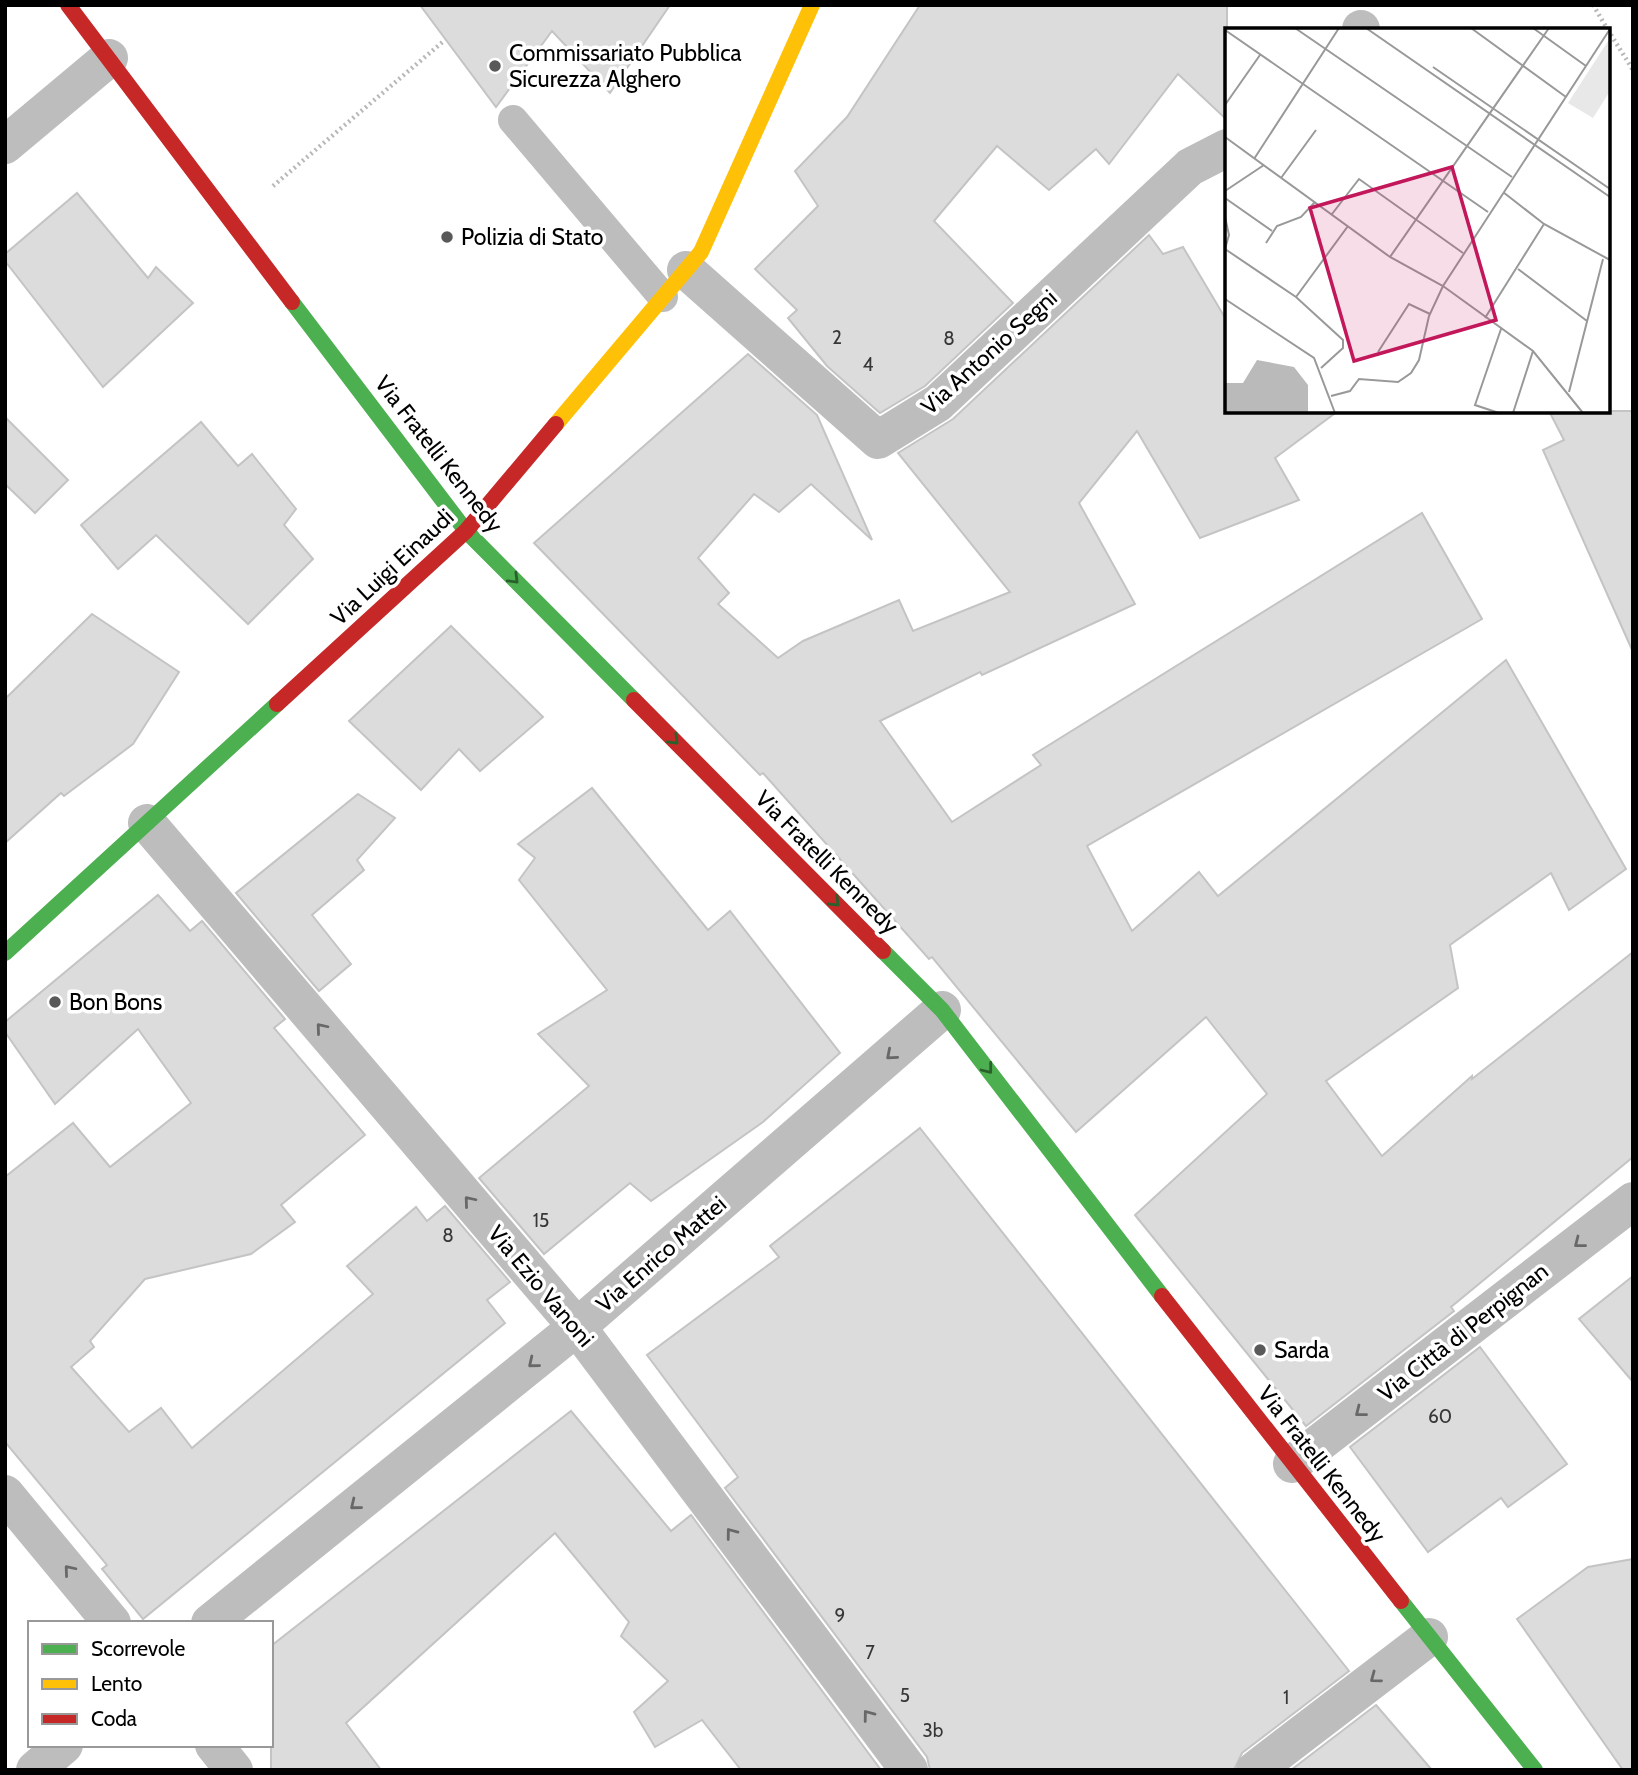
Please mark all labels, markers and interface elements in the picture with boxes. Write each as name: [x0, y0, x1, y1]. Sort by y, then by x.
inset map: [1225, 28, 1610, 413]
place label: Commissariato Pubblica Sicurezza Alghero: [509, 39, 742, 93]
marker: Commissariato Pubblica Sicurezza Alghero: [487, 58, 503, 74]
place label: Polizia di Stato: [461, 223, 604, 251]
marker: Polizia di Stato: [439, 229, 455, 245]
street label: Via Antonio Segni: [915, 284, 1063, 420]
house number: 2: [832, 326, 842, 349]
house number: 8: [943, 327, 955, 350]
house number: 4: [863, 353, 874, 376]
street label: Via Fratelli Kennedy: [369, 370, 509, 538]
street label: Via Luigi Einaudi: [325, 503, 459, 631]
one-way arrow: [506, 571, 518, 583]
one-way arrow: [666, 732, 679, 745]
street label: Via Fratelli Kennedy: [749, 784, 905, 940]
one-way arrow: [826, 894, 839, 907]
place label: Bon Bons: [69, 988, 162, 1016]
marker: Bon Bons: [47, 994, 63, 1010]
one-way arrow: [317, 1023, 329, 1036]
one-way arrow: [886, 1047, 899, 1059]
one-way arrow: [980, 1062, 993, 1074]
street label: Via Enrico Mattei: [590, 1190, 732, 1318]
one-way arrow: [465, 1196, 477, 1209]
house number: 15: [533, 1209, 549, 1232]
street label: Via Ezio Vanoni: [482, 1220, 600, 1352]
house number: 8: [442, 1224, 454, 1247]
one-way arrow: [1574, 1234, 1586, 1247]
street label: Via Città di Perpignan: [1372, 1257, 1554, 1407]
place label: Sarda: [1274, 1336, 1329, 1364]
marker: Sarda: [1252, 1342, 1268, 1358]
one-way arrow: [528, 1354, 540, 1367]
street label: Via Fratelli Kennedy: [1252, 1380, 1392, 1548]
one-way arrow: [1355, 1403, 1368, 1416]
house number: 60: [1428, 1405, 1452, 1428]
one-way arrow: [351, 1497, 363, 1510]
one-way arrow: [727, 1528, 740, 1541]
one-way arrow: [65, 1566, 77, 1579]
house number: 9: [835, 1604, 845, 1627]
legend: [28, 1621, 273, 1747]
text: Scorrevole: [91, 1636, 185, 1661]
house number: 7: [865, 1641, 875, 1664]
one-way arrow: [1370, 1670, 1383, 1683]
text: Lento: [91, 1671, 142, 1696]
house number: 5: [900, 1684, 910, 1707]
house number: 1: [1283, 1686, 1289, 1709]
text: Coda: [91, 1706, 137, 1731]
one-way arrow: [864, 1710, 876, 1723]
house number: 3b: [923, 1719, 943, 1742]

